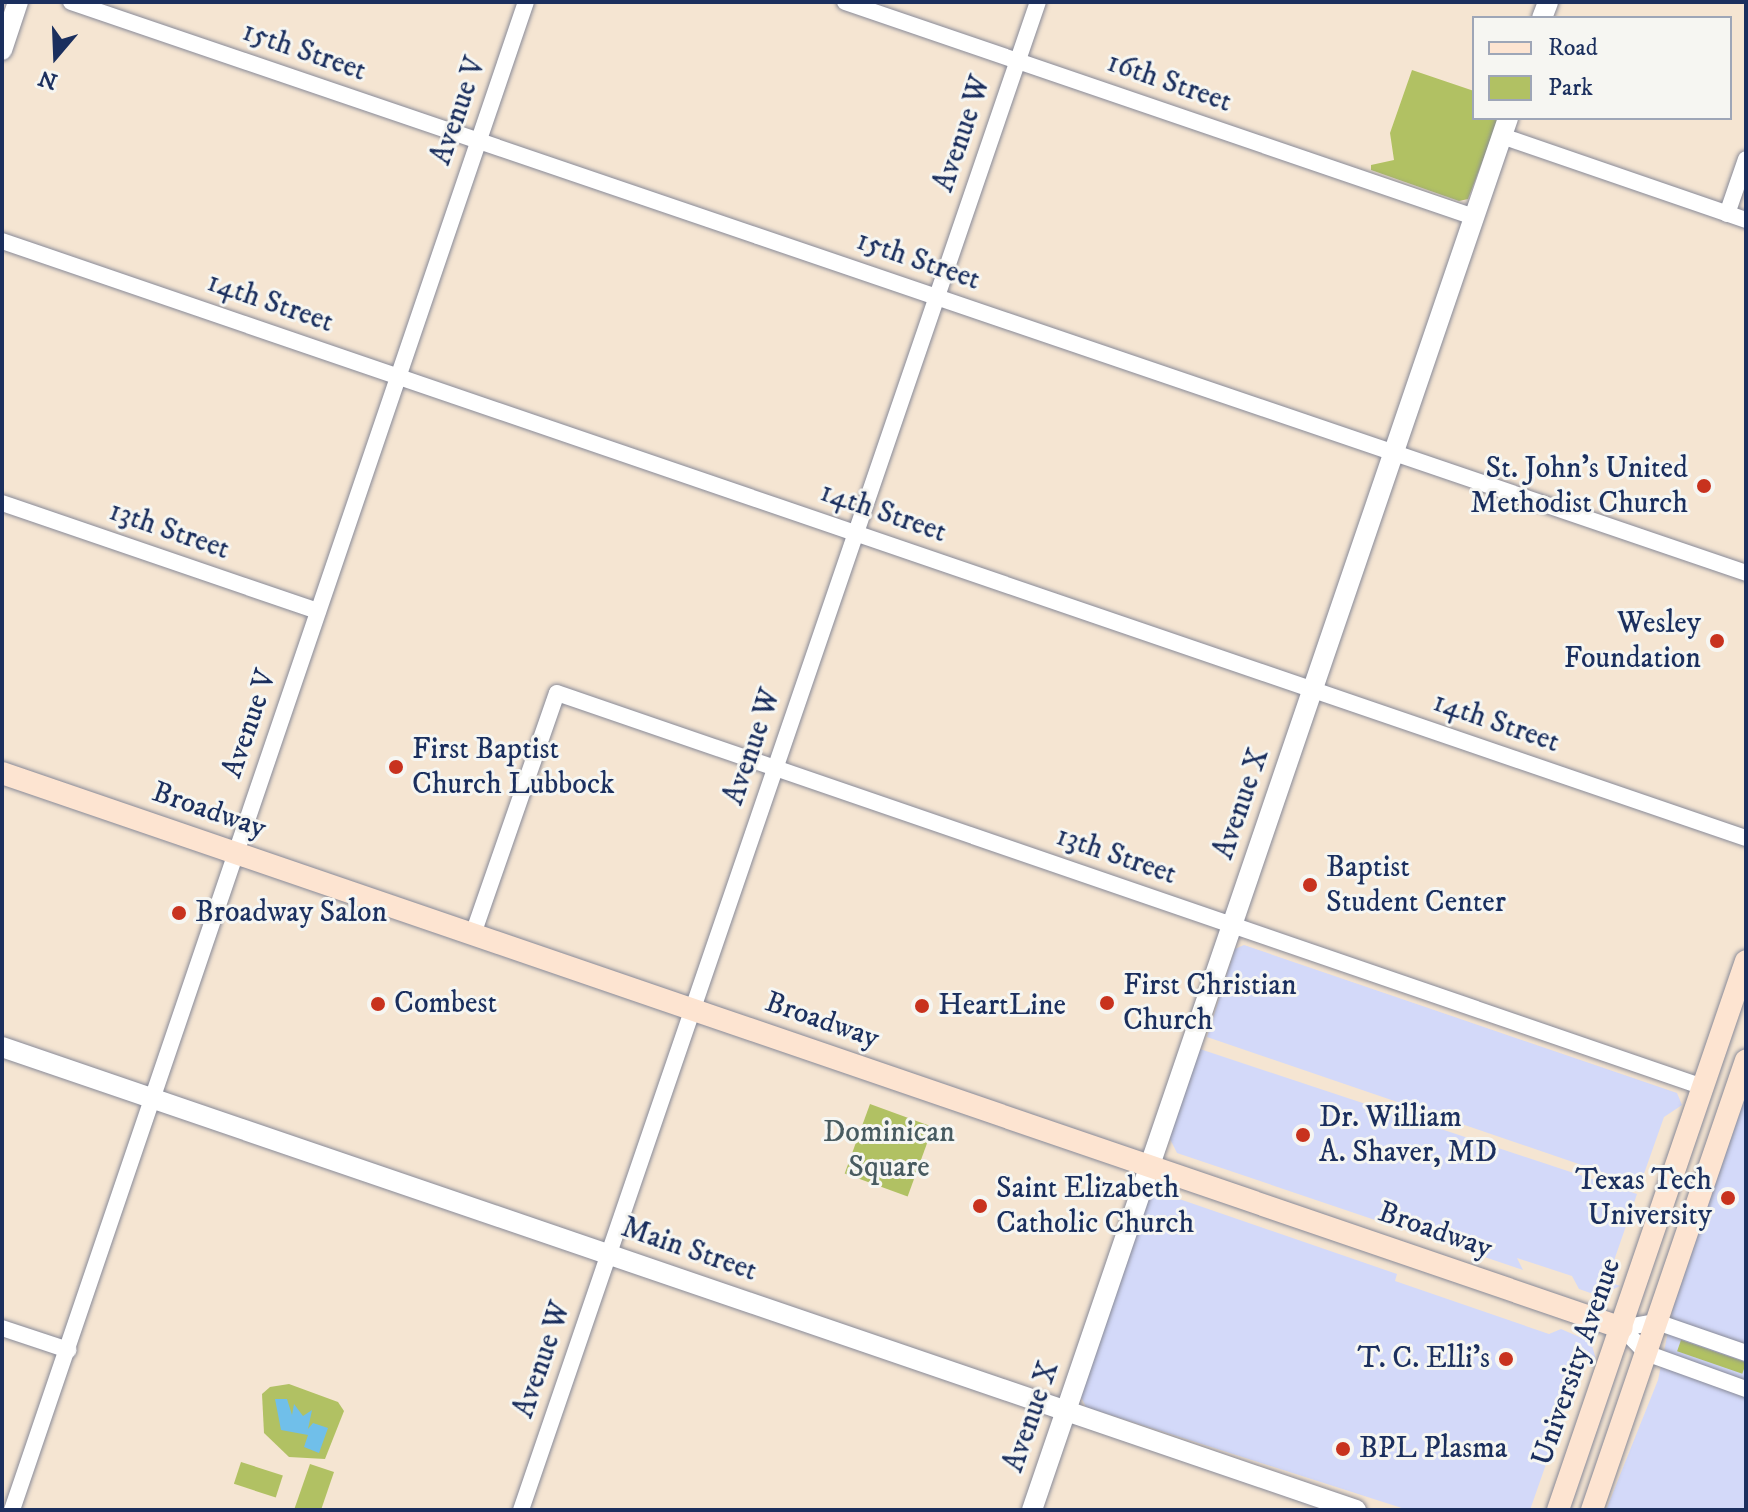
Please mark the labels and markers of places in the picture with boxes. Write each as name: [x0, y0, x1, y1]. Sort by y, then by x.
place label: St. John's United Methodist Church: [1470, 451, 1688, 522]
marker: St. John's United Methodist Church: [1695, 477, 1713, 495]
place label: Wesley Foundation: [1564, 606, 1701, 676]
marker: Wesley Foundation: [1708, 632, 1726, 650]
place label: First Baptist Church Lubbock: [412, 732, 615, 802]
marker: First Baptist Church Lubbock: [387, 758, 405, 776]
place label: Baptist Student Center: [1326, 850, 1506, 920]
marker: Baptist Student Center: [1301, 876, 1319, 894]
place label: Broadway Salon: [195, 895, 387, 931]
marker: Broadway Salon: [170, 904, 188, 922]
place label: First Christian Church: [1123, 968, 1297, 1038]
place label: Combest: [394, 986, 497, 1022]
place label: HeartLine: [938, 988, 1066, 1024]
marker: First Christian Church: [1098, 994, 1116, 1012]
marker: Combest: [369, 995, 387, 1013]
marker: HeartLine: [913, 997, 931, 1015]
place label: Dr. William A. Shaver, MD: [1319, 1100, 1497, 1170]
marker: Dr. William A. Shaver, MD: [1294, 1126, 1312, 1144]
place label: Texas Tech University: [1575, 1163, 1712, 1234]
place label: Saint Elizabeth Catholic Church: [996, 1171, 1194, 1242]
marker: Texas Tech University: [1719, 1189, 1737, 1207]
marker: Saint Elizabeth Catholic Church: [971, 1197, 989, 1215]
place label: T. C. Elli's: [1357, 1341, 1490, 1377]
marker: T. C. Elli's: [1497, 1350, 1515, 1368]
place label: BPL Plasma: [1359, 1431, 1508, 1467]
marker: BPL Plasma: [1334, 1440, 1352, 1458]

